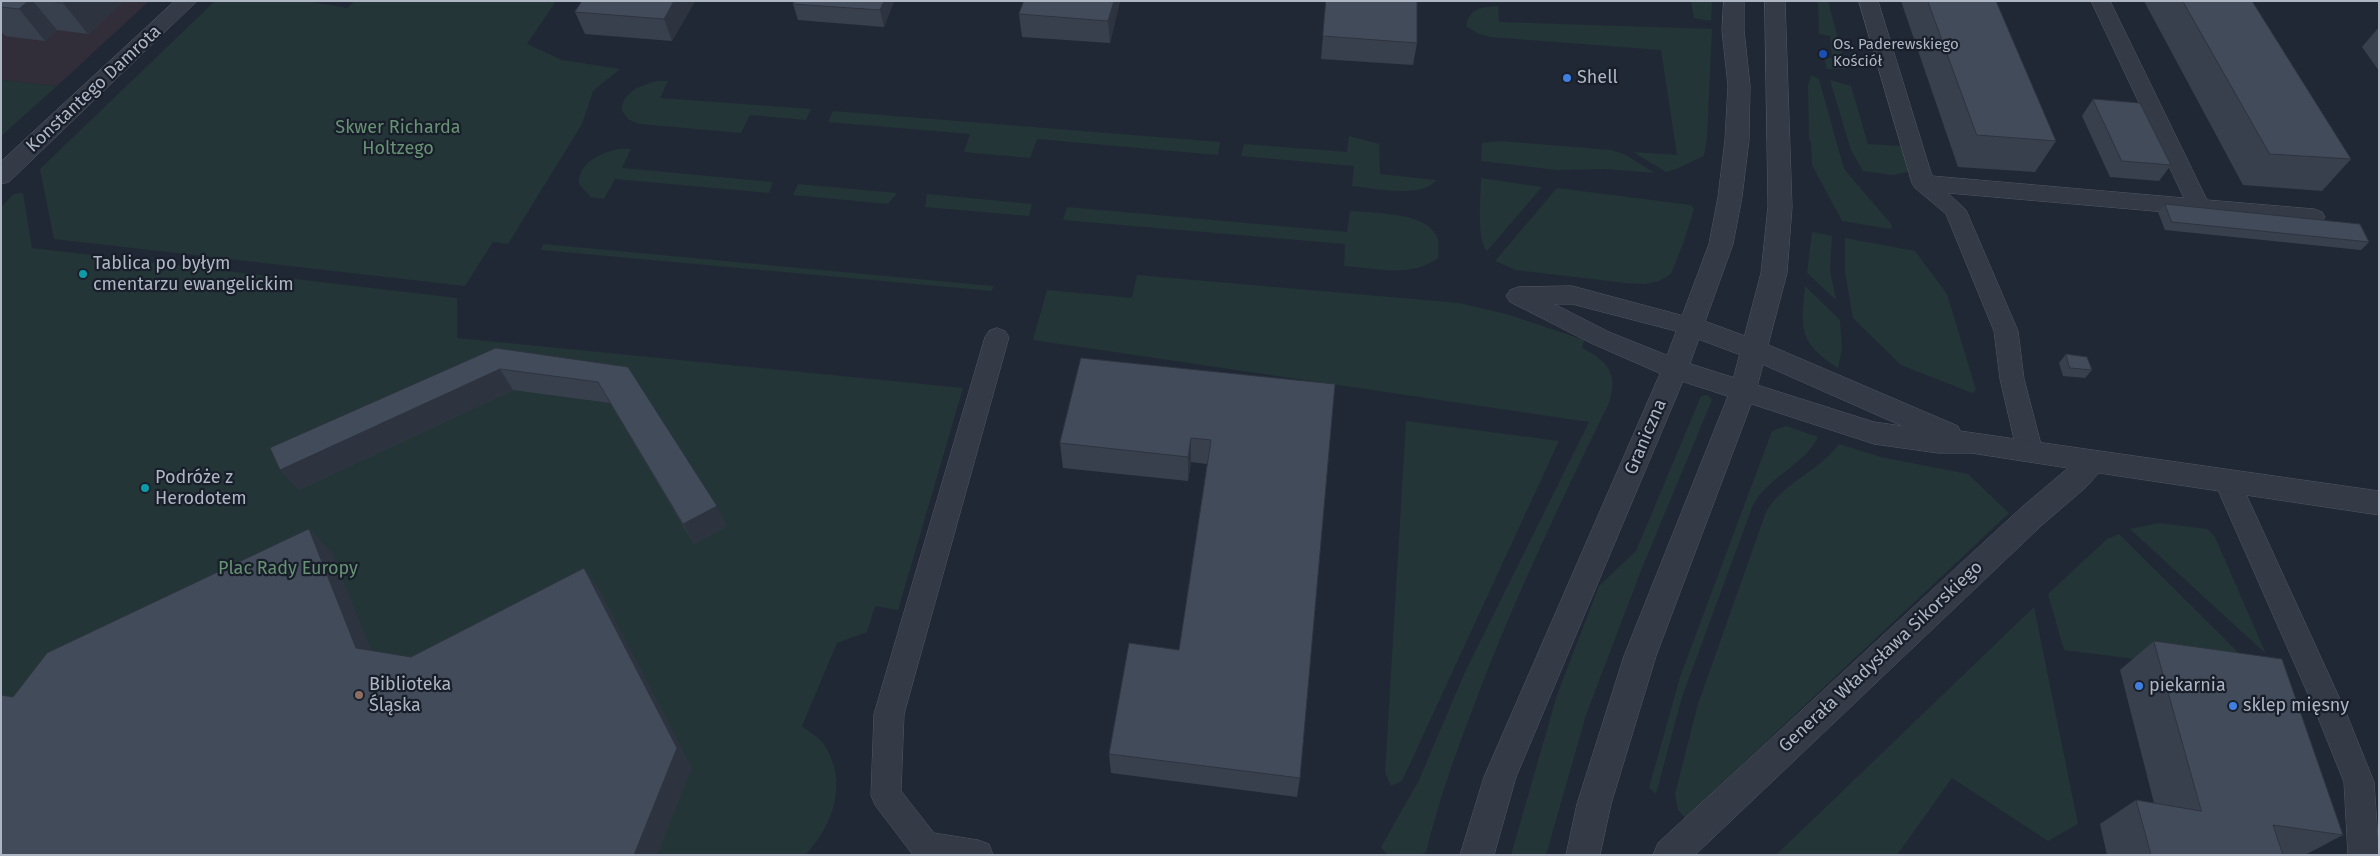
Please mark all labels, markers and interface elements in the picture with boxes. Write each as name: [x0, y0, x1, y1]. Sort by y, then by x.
street label: Konstantego Damrota: [22, 21, 166, 157]
place label: Os. Paderewskiego Kościół: [1833, 36, 1959, 71]
marker: Os. Paderewskiego Kościół: [1817, 48, 1829, 60]
place label: Shell: [1577, 67, 1618, 89]
marker: Shell: [1561, 72, 1573, 84]
park label: Skwer Richarda Holtzego: [335, 117, 461, 160]
place label: Tablica po byłym cmentarzu ewangelickim: [93, 253, 294, 296]
marker: Tablica po byłym cmentarzu ewangelickim: [77, 268, 89, 280]
street label: Graniczna: [1620, 396, 1672, 478]
place label: Podróże z Herodotem: [155, 467, 247, 509]
marker: Podróże z Herodotem: [139, 482, 151, 494]
street label: Generała Władysława Sikorskiego: [1775, 557, 1987, 757]
park label: Plac Rady Europy: [218, 558, 358, 580]
place label: Biblioteka Śląska: [369, 674, 451, 716]
place label: piekarnia: [2149, 675, 2226, 697]
marker: piekarnia: [2133, 680, 2145, 692]
marker: Biblioteka Śląska: [353, 689, 365, 701]
place label: sklep mięsny: [2243, 695, 2349, 717]
marker: sklep mięsny: [2227, 700, 2239, 712]

